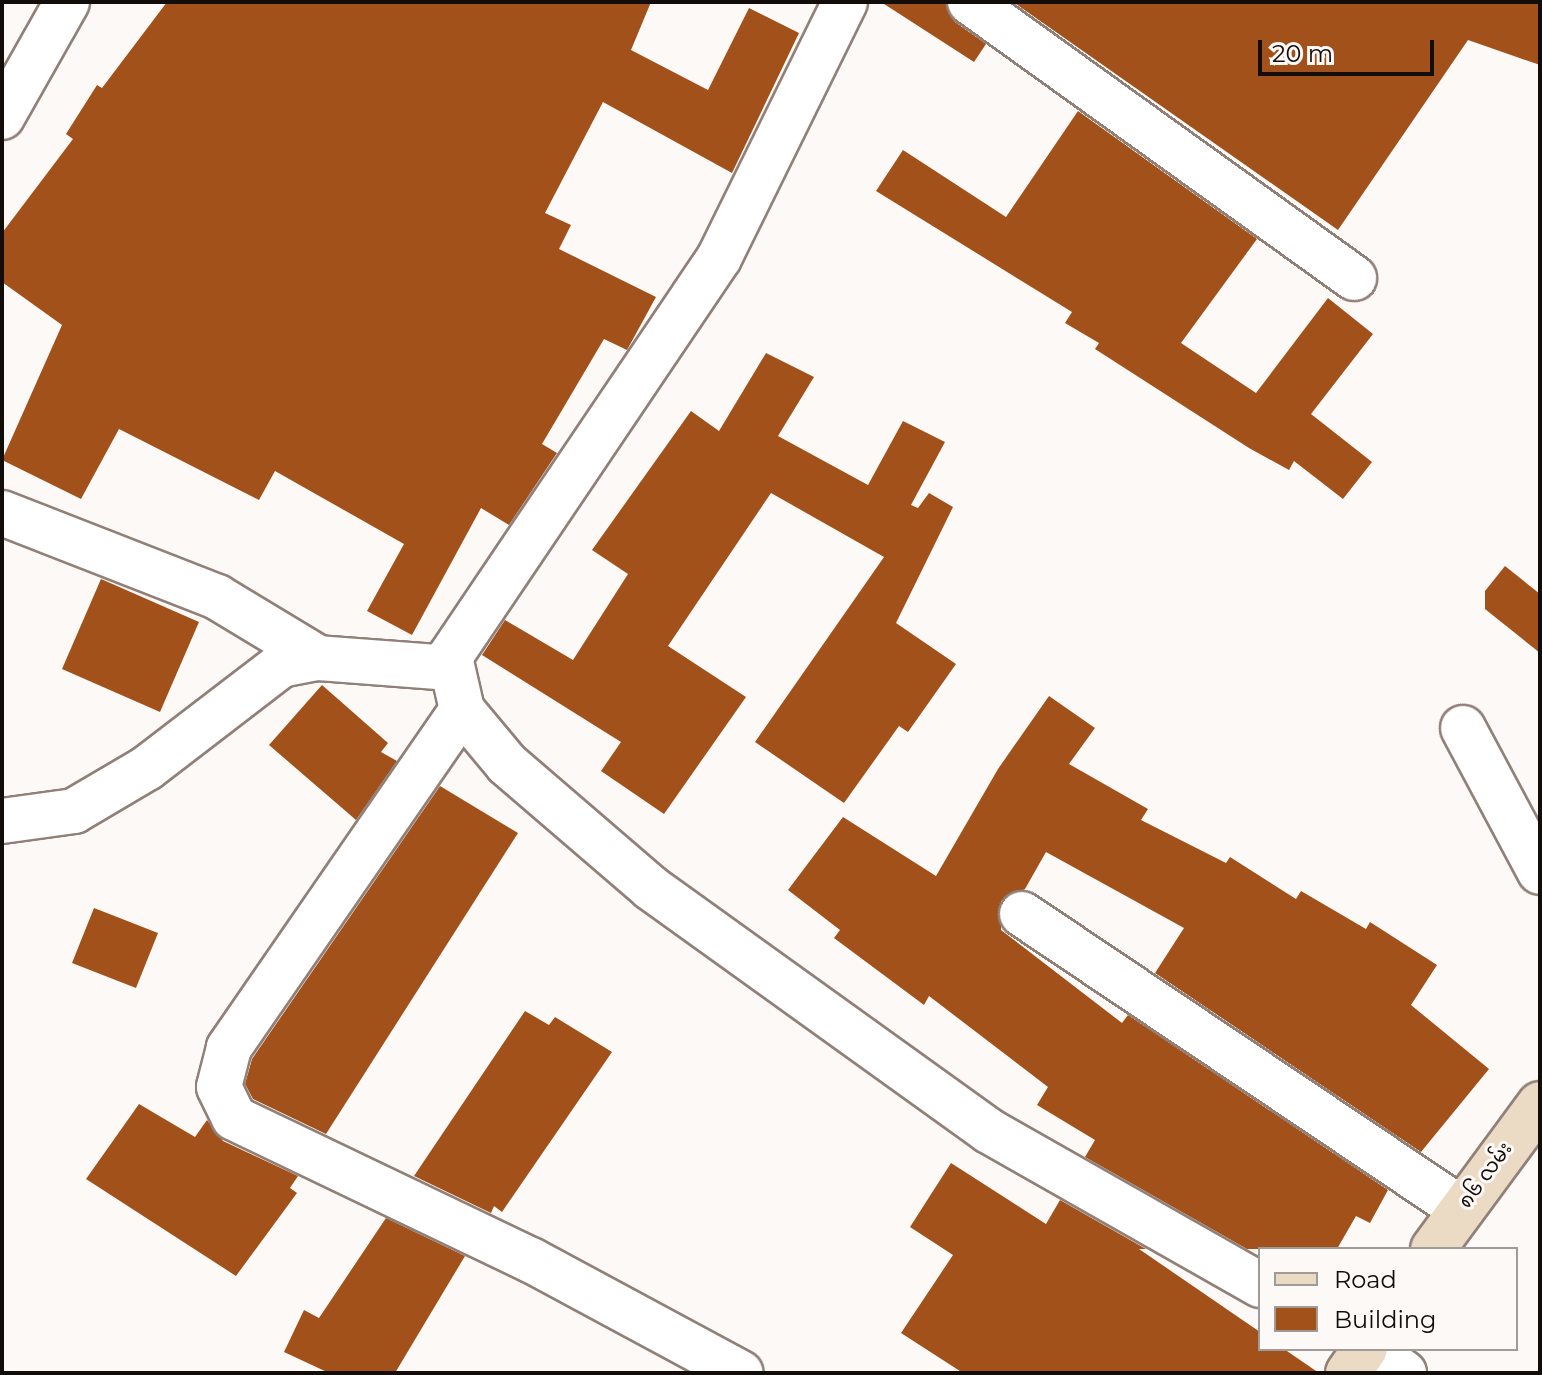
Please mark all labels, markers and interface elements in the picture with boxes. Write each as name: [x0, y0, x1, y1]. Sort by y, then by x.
scale bar: [1262, 24, 1438, 74]
text: 20 m: [1272, 39, 1333, 68]
street label: ၈၆ လမ်း: [1453, 1137, 1517, 1213]
legend: [1258, 1247, 1518, 1351]
text: Road: [1334, 1265, 1397, 1294]
text: Building: [1334, 1305, 1437, 1334]

